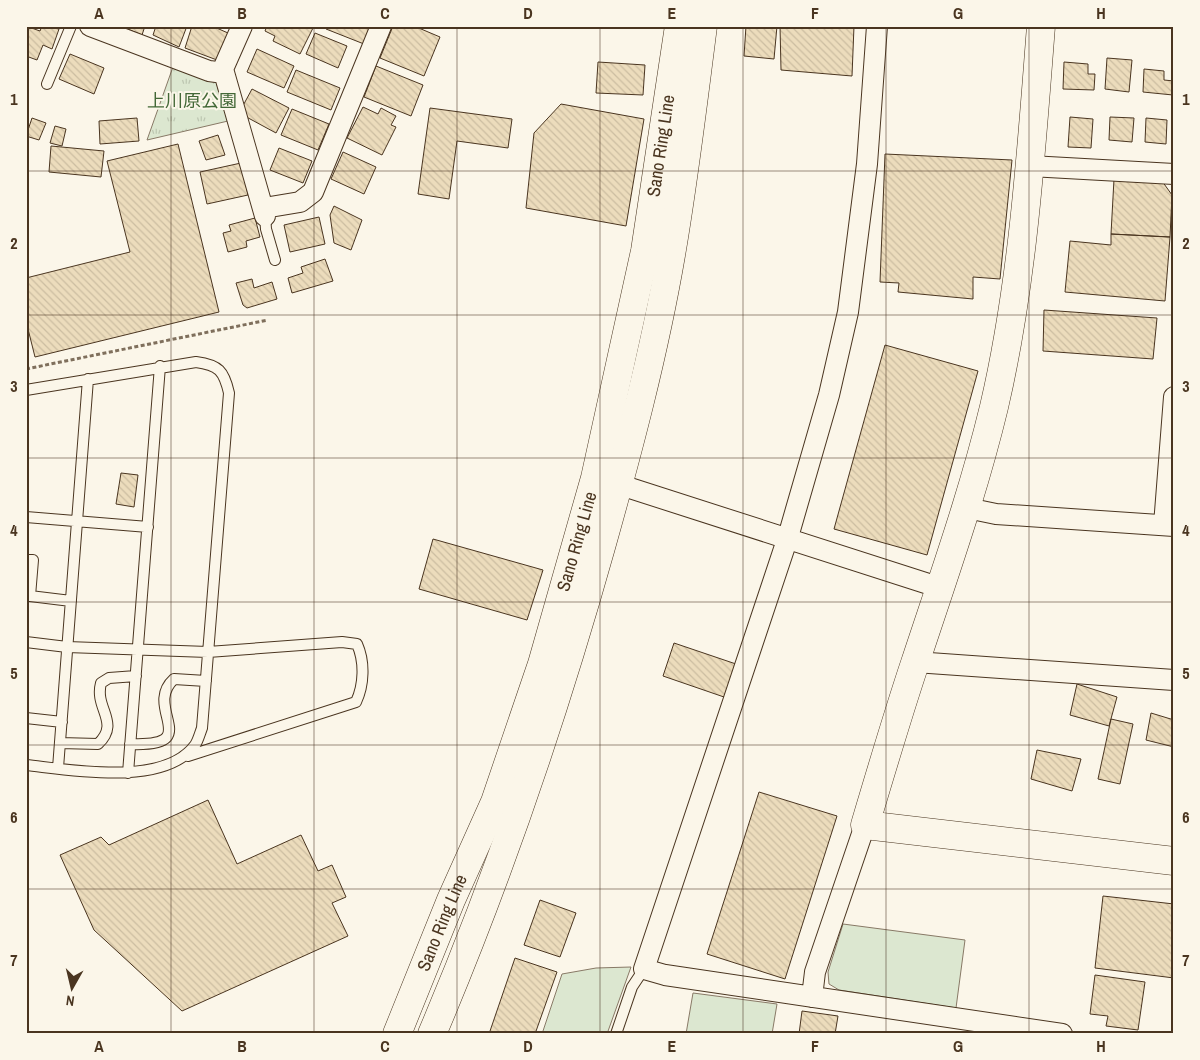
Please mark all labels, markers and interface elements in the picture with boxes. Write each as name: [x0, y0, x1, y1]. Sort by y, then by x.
text: A: [94, 2, 104, 24]
text: B: [237, 2, 247, 24]
text: C: [380, 2, 390, 24]
text: D: [523, 2, 533, 24]
text: E: [668, 2, 677, 24]
text: F: [811, 2, 819, 24]
text: G: [953, 2, 963, 24]
text: H: [1096, 2, 1106, 24]
text: 1: [10, 88, 18, 110]
park label: 上川原公園: [147, 88, 237, 113]
text: 1: [1182, 88, 1190, 110]
street label: Sano Ring Line: [640, 93, 680, 198]
text: 2: [10, 232, 18, 254]
text: 2: [1182, 232, 1190, 254]
text: 3: [10, 375, 18, 397]
text: 3: [1182, 375, 1190, 397]
street label: Sano Ring Line: [550, 489, 603, 594]
text: 4: [10, 519, 18, 541]
text: 4: [1182, 519, 1190, 541]
text: 5: [10, 662, 18, 684]
text: 5: [1182, 662, 1190, 684]
text: 6: [10, 806, 18, 828]
text: 6: [1182, 806, 1190, 828]
street label: Sano Ring Line: [411, 870, 473, 975]
text: 7: [10, 949, 18, 971]
text: 7: [1182, 949, 1190, 971]
north arrow: [48, 962, 98, 1012]
text: N: [65, 991, 76, 1010]
text: A: [94, 1035, 104, 1057]
text: B: [237, 1035, 247, 1057]
text: C: [380, 1035, 390, 1057]
text: D: [523, 1035, 533, 1057]
text: E: [668, 1035, 677, 1057]
text: F: [811, 1035, 819, 1057]
text: G: [953, 1035, 963, 1057]
text: H: [1096, 1035, 1106, 1057]

